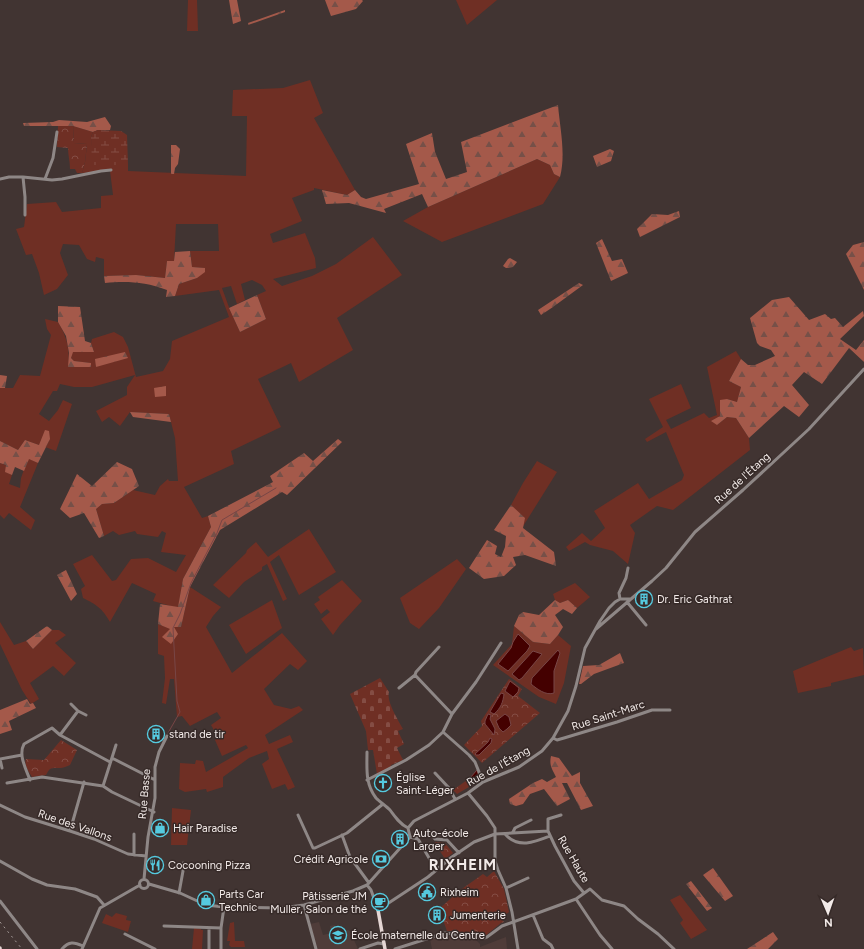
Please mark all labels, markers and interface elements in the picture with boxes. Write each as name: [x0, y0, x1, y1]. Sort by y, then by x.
street label: Rue de l'Étang: [712, 450, 773, 507]
building icon: Dr. Eric Gathrat: [634, 589, 654, 609]
place label: Dr. Eric Gathrat: [657, 593, 733, 606]
street label: Rue Saint-Marc: [570, 698, 646, 733]
building icon: stand de tir: [146, 724, 166, 744]
place label: stand de tir: [169, 728, 225, 741]
street label: Rue de l'Étang: [464, 744, 532, 789]
street label: Rue Basse: [136, 768, 153, 820]
place label: Église Saint-Léger: [396, 771, 454, 797]
church icon: Église Saint-Léger: [373, 773, 393, 793]
street label: Rue des Vallons: [36, 807, 114, 844]
shop icon: Hair Paradise: [150, 818, 170, 838]
place label: Hair Paradise: [173, 822, 237, 835]
place label: Auto-école Larger: [413, 827, 468, 853]
building icon: Auto-école Larger: [390, 829, 410, 849]
street label: Rue Haute: [555, 834, 592, 885]
bank icon: Crédit Agricole: [371, 849, 391, 869]
place label: Crédit Agricole: [294, 853, 368, 866]
restaurant icon: Cocooning Pizza: [145, 855, 165, 875]
district label: RIXHEIM: [429, 856, 497, 874]
place label: Cocooning Pizza: [168, 859, 250, 872]
public building icon: Rixheim: [417, 882, 437, 902]
place label: Rixheim: [440, 886, 479, 899]
place label: Parts Car Technic: [219, 888, 264, 914]
shop icon: Parts Car Technic: [196, 890, 216, 910]
place label: Pâtisserie JM Muller, Salon de thé: [270, 890, 367, 916]
cafe icon: Pâtisserie JM Muller, Salon de thé: [370, 892, 390, 912]
north arrow: [808, 893, 848, 933]
building icon: Jumenterie: [427, 905, 447, 925]
place label: Jumenterie: [450, 909, 506, 922]
text: N: [824, 916, 833, 929]
school or university icon: École maternelle du Centre: [328, 925, 348, 945]
place label: École maternelle du Centre: [351, 929, 485, 942]

